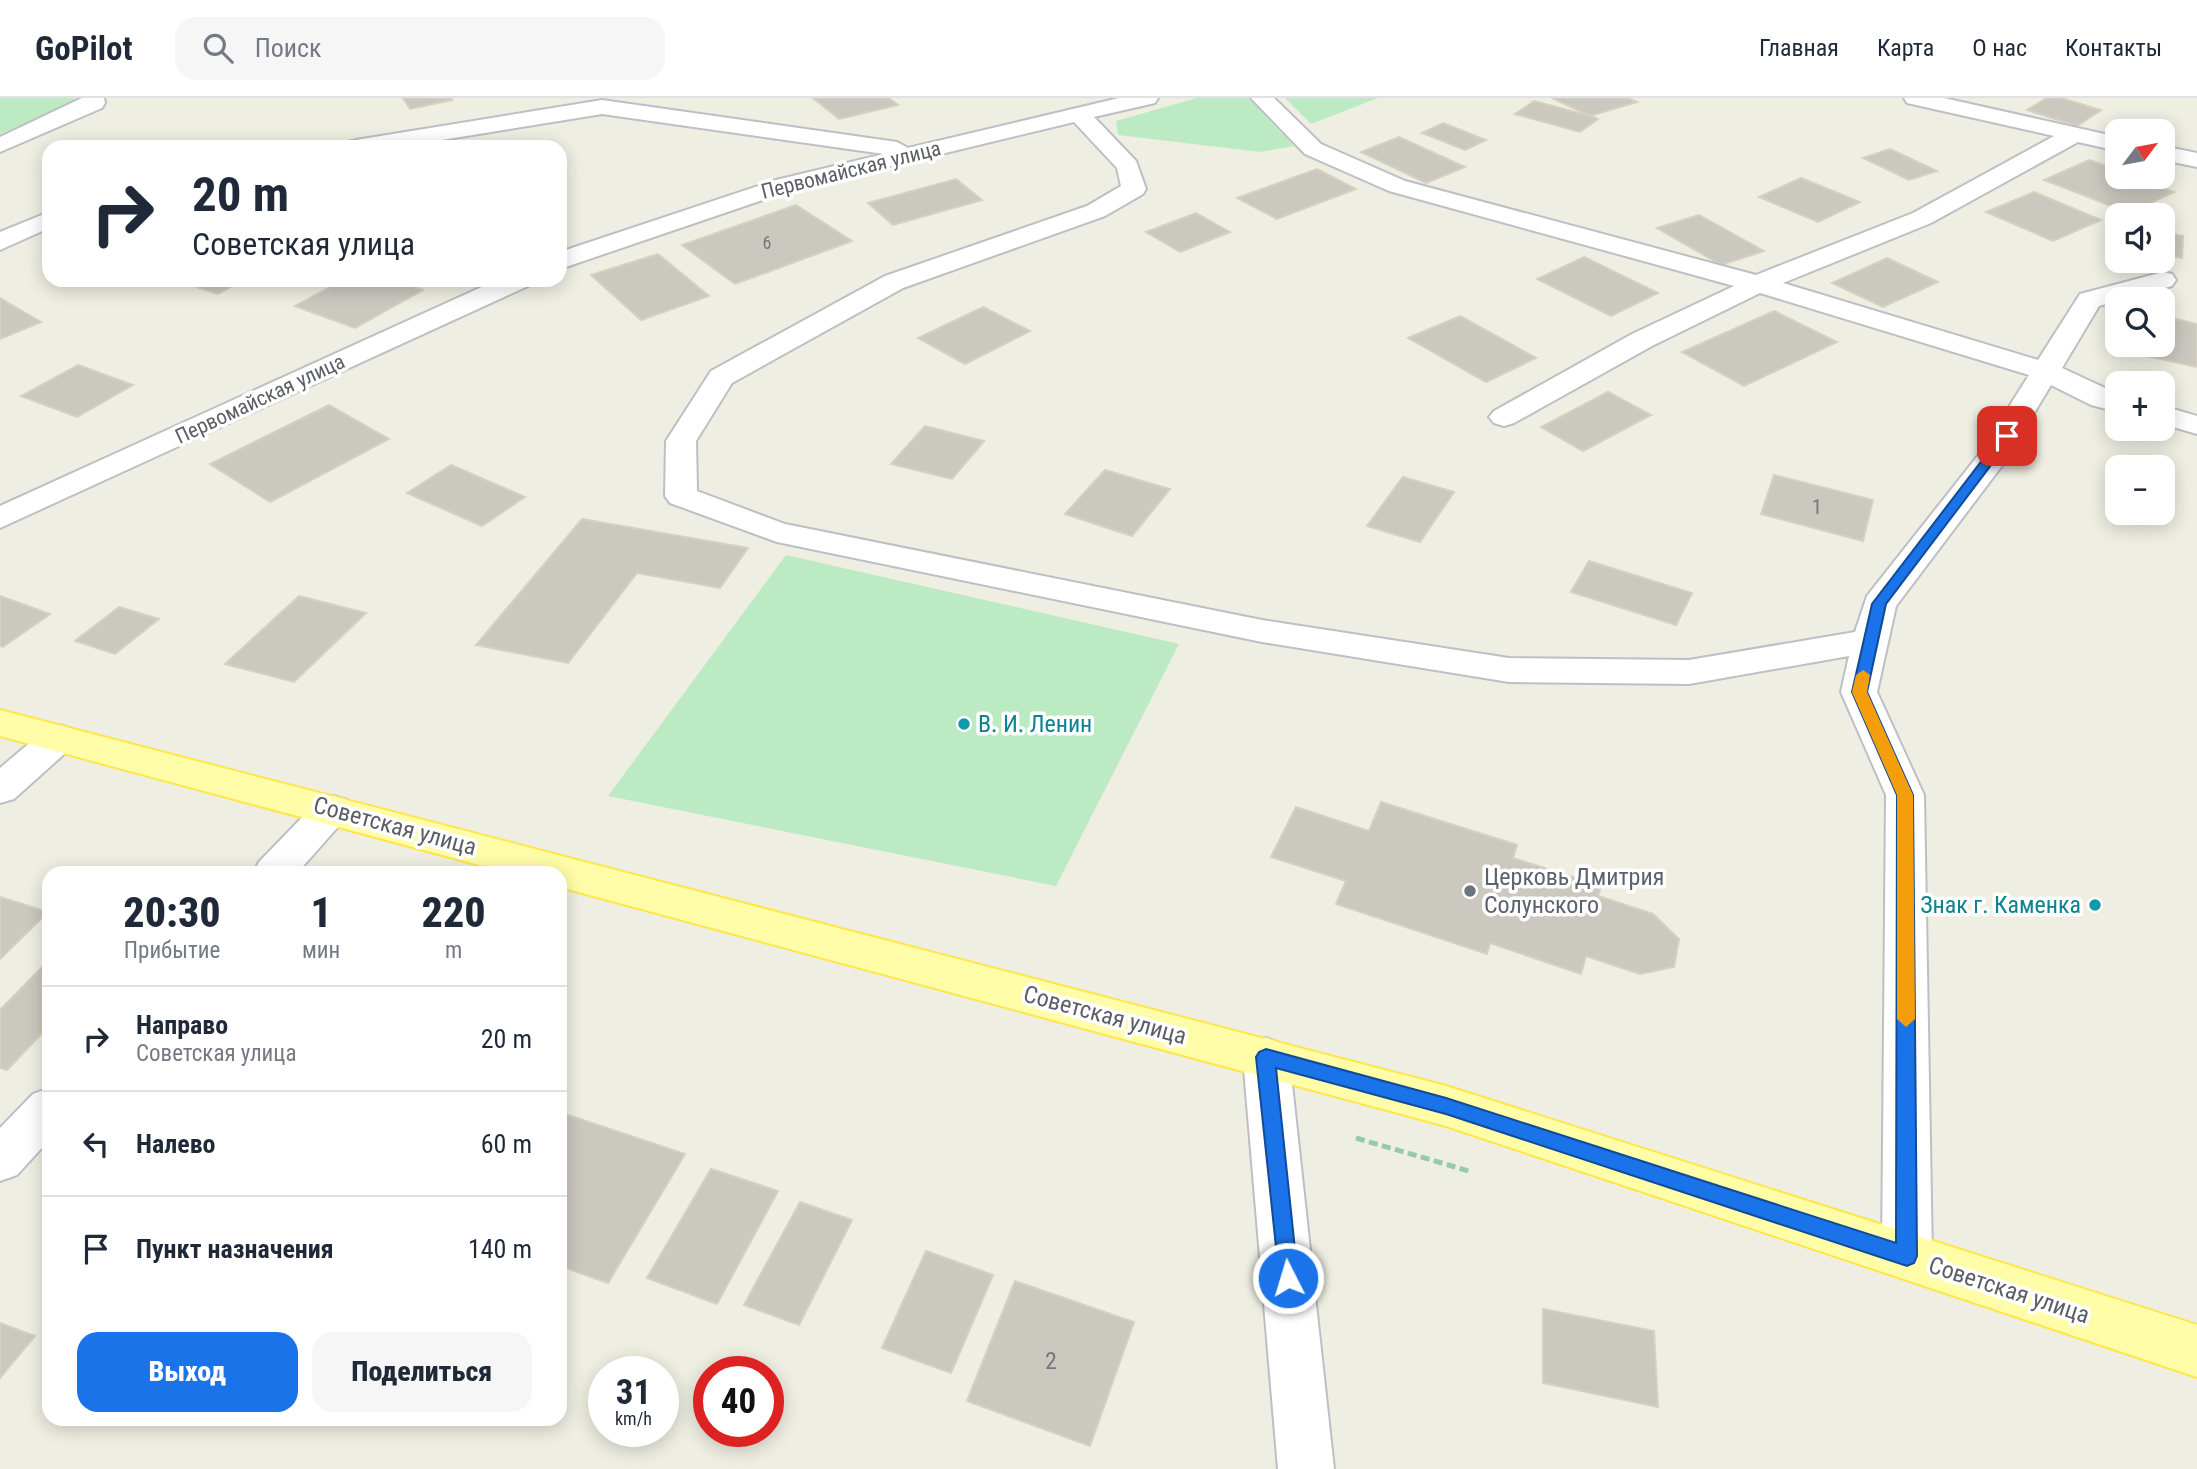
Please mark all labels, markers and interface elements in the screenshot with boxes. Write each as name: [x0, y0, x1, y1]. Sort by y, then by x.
search box: [175, 17, 665, 80]
text: GoPilot: [35, 29, 133, 68]
icon: search: [199, 29, 237, 67]
text: Поиск: [255, 33, 322, 63]
text: Главная: [1759, 34, 1839, 62]
text: Карта: [1877, 34, 1934, 62]
text: О нас: [1972, 34, 2027, 62]
text: Контакты: [2065, 34, 2162, 62]
north arrow: [2105, 119, 2175, 189]
map controls: [2105, 119, 2175, 525]
street label: Первомайская улица: [759, 136, 943, 204]
text: 20 m: [192, 166, 289, 223]
icon: right: [77, 168, 168, 259]
button: sound: [2105, 203, 2175, 273]
text: Советская улица: [192, 225, 415, 263]
house number: 6: [763, 232, 771, 253]
button: search: [2105, 287, 2175, 357]
street label: Первомайская улица: [171, 349, 349, 449]
button: +: [2105, 371, 2175, 441]
pin: [1977, 406, 2037, 466]
icon: arrive: [1988, 417, 2026, 455]
button: −: [2105, 455, 2175, 525]
house number: 1: [1812, 495, 1822, 519]
place label: В. И. Ленин: [978, 710, 1092, 738]
marker: В. И. Ленин: [956, 716, 972, 732]
street label: Советская улица: [311, 791, 479, 861]
place label: Церковь Дмитрия Солунского: [1484, 863, 1664, 919]
marker: Церковь Дмитрия Солунского: [1462, 883, 1478, 899]
text: 20:30: [123, 888, 221, 937]
text: 1: [310, 888, 332, 937]
text: 220: [422, 888, 486, 937]
place label: Знак г. Каменка: [1920, 891, 2081, 919]
marker: Знак г. Каменка: [2087, 897, 2103, 913]
text: Прибытие: [124, 937, 220, 964]
text: мин: [302, 937, 340, 964]
text: m: [445, 937, 462, 964]
street label: Советская улица: [1021, 980, 1189, 1050]
text: Направо: [136, 1010, 228, 1040]
icon: right: [77, 1020, 115, 1058]
text: 20 m: [481, 1024, 532, 1054]
text: Советская улица: [136, 1040, 296, 1067]
icon: left: [77, 1125, 115, 1163]
text: Налево: [136, 1129, 216, 1159]
text: 60 m: [481, 1129, 532, 1159]
icon: arrive: [77, 1230, 115, 1268]
text: Пункт назначения: [136, 1234, 334, 1264]
text: 140 m: [468, 1234, 532, 1264]
position arrow: [1251, 1241, 1325, 1315]
street label: Советская улица: [1925, 1251, 2093, 1329]
button: Выход: [77, 1332, 298, 1412]
button: Поделиться: [312, 1332, 532, 1412]
house number: 2: [1045, 1347, 1057, 1375]
speed limit sign: 40: [693, 1356, 784, 1447]
text: 31: [616, 1372, 651, 1413]
text: km/h: [615, 1408, 652, 1429]

